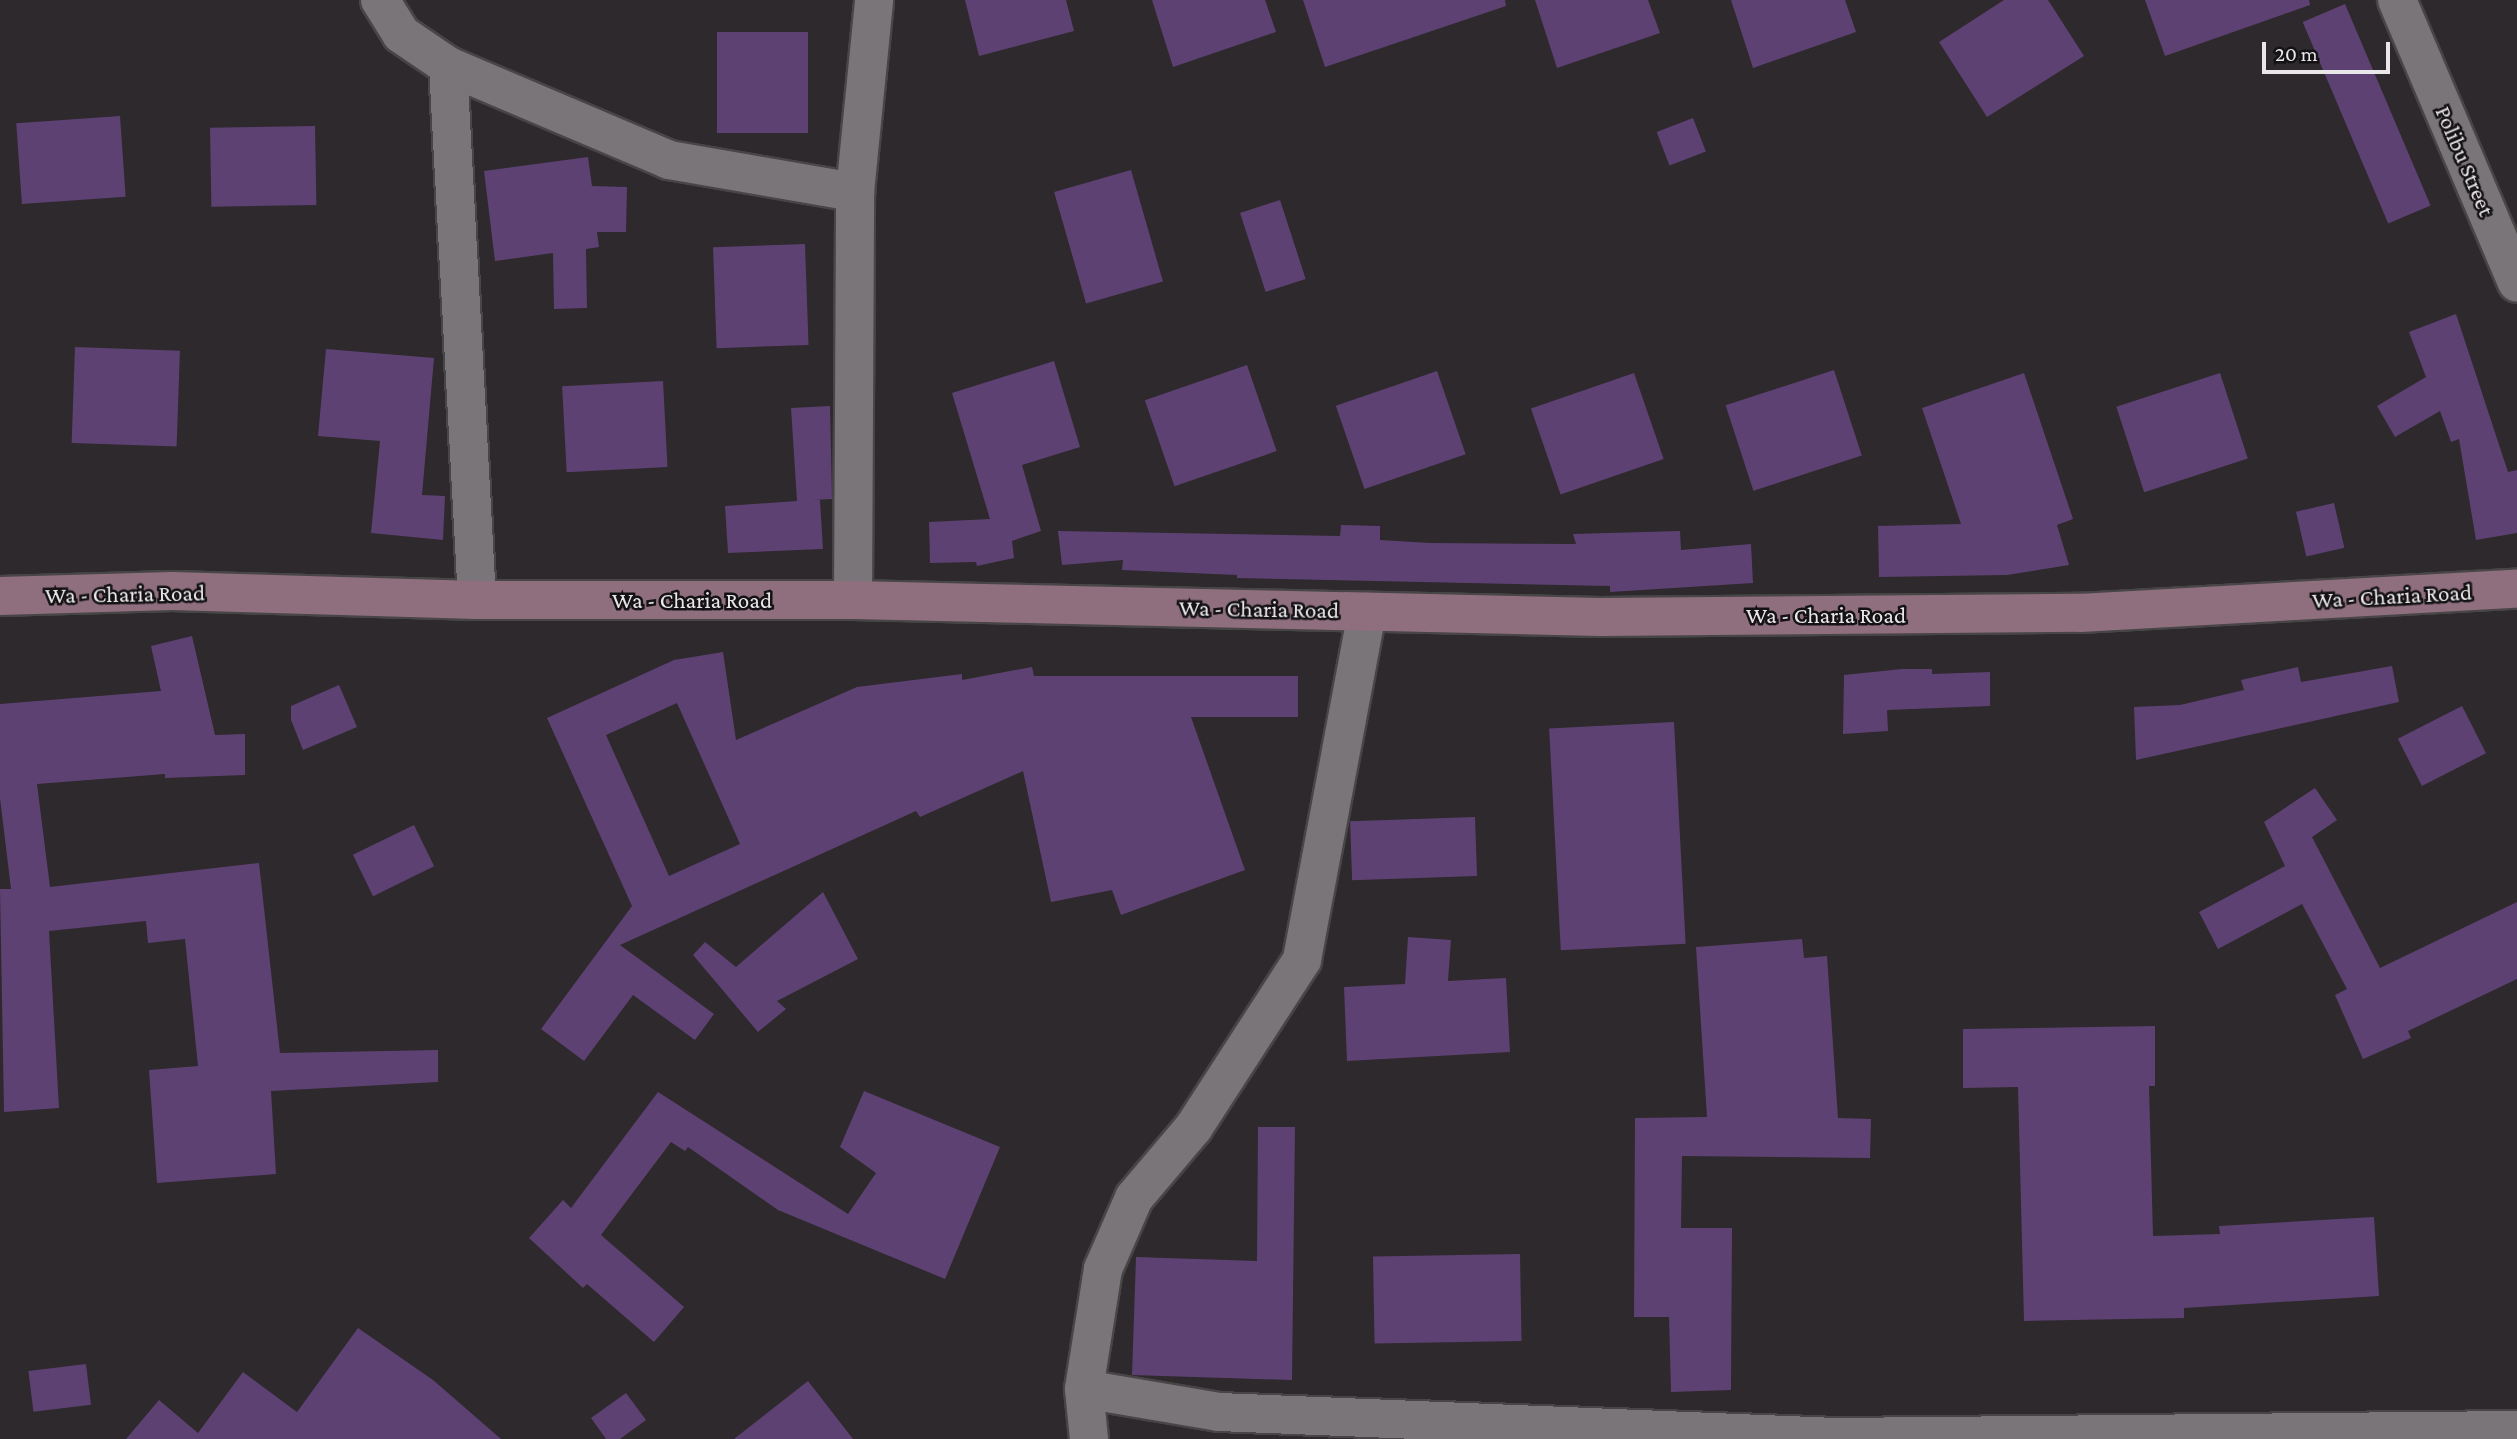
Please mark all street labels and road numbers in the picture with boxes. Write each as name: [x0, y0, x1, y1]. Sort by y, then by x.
street label: Polibu Street: [2429, 102, 2501, 220]
street label: Wa - Charia Road: [2311, 578, 2473, 614]
street label: Wa - Charia Road: [45, 579, 205, 609]
street label: Wa - Charia Road: [612, 586, 772, 614]
street label: Wa - Charia Road: [1179, 594, 1339, 624]
street label: Wa - Charia Road: [1746, 601, 1906, 629]

